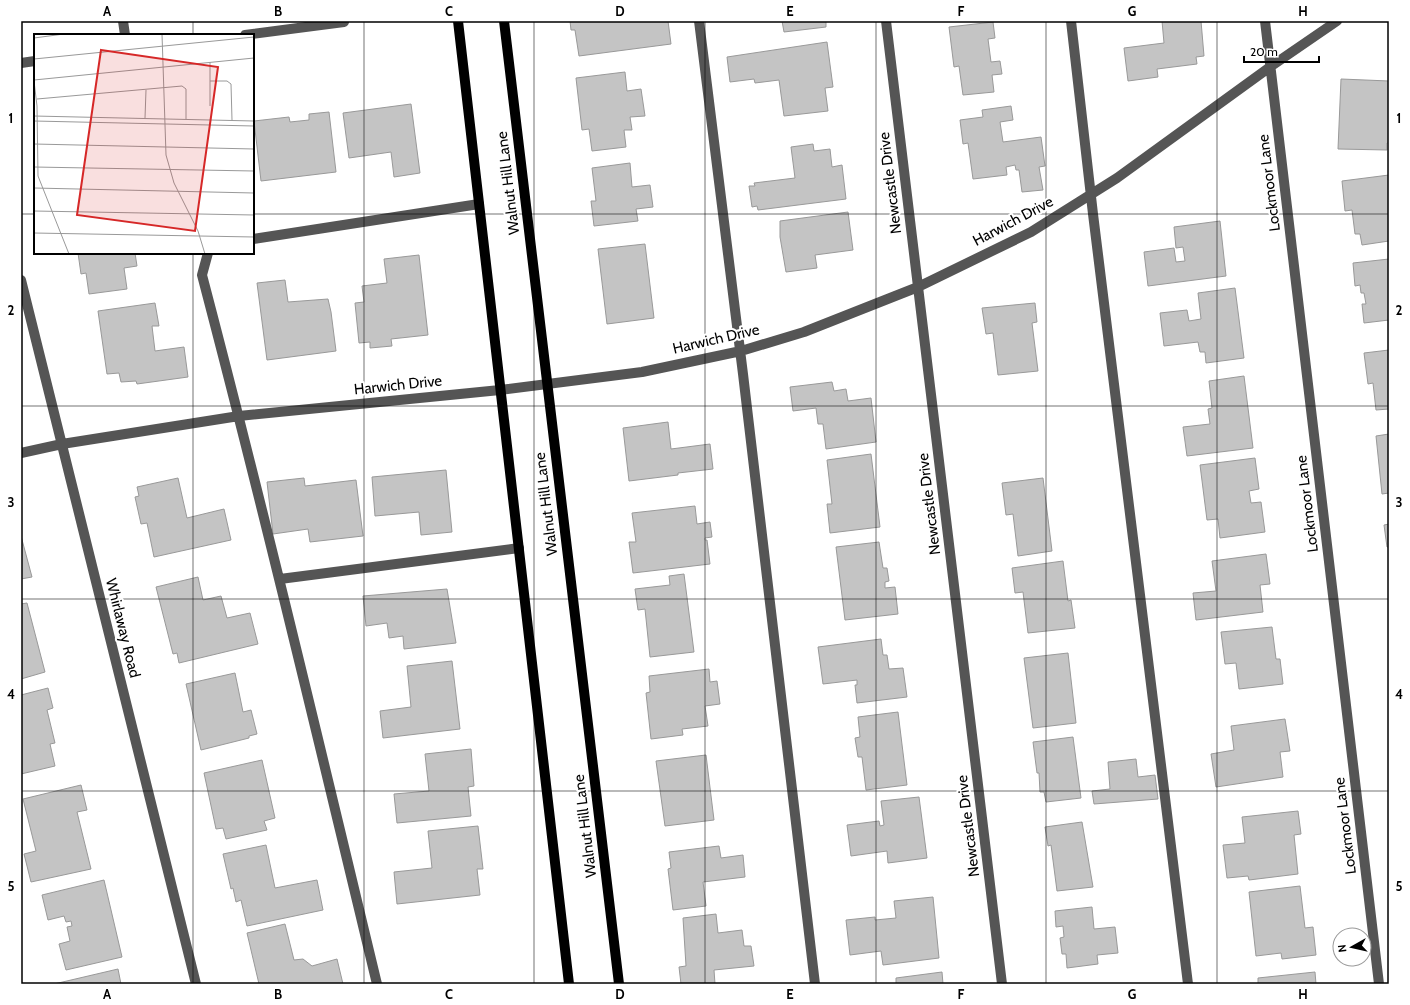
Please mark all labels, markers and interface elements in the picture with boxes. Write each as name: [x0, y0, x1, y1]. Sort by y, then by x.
text: A: [103, 3, 112, 19]
text: B: [274, 3, 282, 19]
text: C: [445, 3, 453, 19]
text: D: [615, 3, 625, 19]
text: E: [786, 3, 794, 19]
text: F: [958, 3, 965, 19]
text: G: [1128, 3, 1137, 19]
text: H: [1298, 3, 1308, 19]
inset map: [34, 34, 254, 254]
scale bar: [1244, 38, 1319, 64]
text: 20 m: [1250, 44, 1278, 59]
text: 1: [9, 110, 13, 126]
text: 1: [1397, 110, 1401, 126]
street label: Walnut Hill Lane: [493, 130, 523, 236]
street label: Newcastle Drive: [875, 131, 905, 235]
street label: Lockmoor Lane: [1254, 133, 1284, 233]
street label: Harwich Drive: [970, 192, 1057, 250]
text: 2: [8, 302, 15, 318]
text: 2: [1396, 302, 1403, 318]
street label: Harwich Drive: [671, 320, 761, 358]
street label: Harwich Drive: [353, 371, 443, 399]
street label: Walnut Hill Lane: [531, 451, 561, 557]
street label: Newcastle Drive: [914, 452, 944, 556]
street label: Lockmoor Lane: [1292, 454, 1322, 554]
text: 3: [7, 494, 15, 510]
text: 3: [1395, 494, 1403, 510]
street label: Whirlaway Road: [102, 576, 144, 680]
text: 4: [7, 686, 15, 702]
text: 4: [1395, 686, 1403, 702]
street label: Walnut Hill Lane: [570, 773, 600, 879]
street label: Newcastle Drive: [953, 774, 983, 878]
street label: Lockmoor Lane: [1330, 776, 1360, 876]
text: 5: [8, 878, 15, 894]
text: 5: [1396, 878, 1403, 894]
north arrow: [1332, 927, 1372, 967]
text: N: [1335, 944, 1350, 953]
text: A: [103, 986, 112, 1002]
text: B: [274, 986, 282, 1002]
text: C: [445, 986, 453, 1002]
text: D: [615, 986, 625, 1002]
text: E: [786, 986, 794, 1002]
text: F: [958, 986, 965, 1002]
text: G: [1128, 986, 1137, 1002]
text: H: [1298, 986, 1308, 1002]

